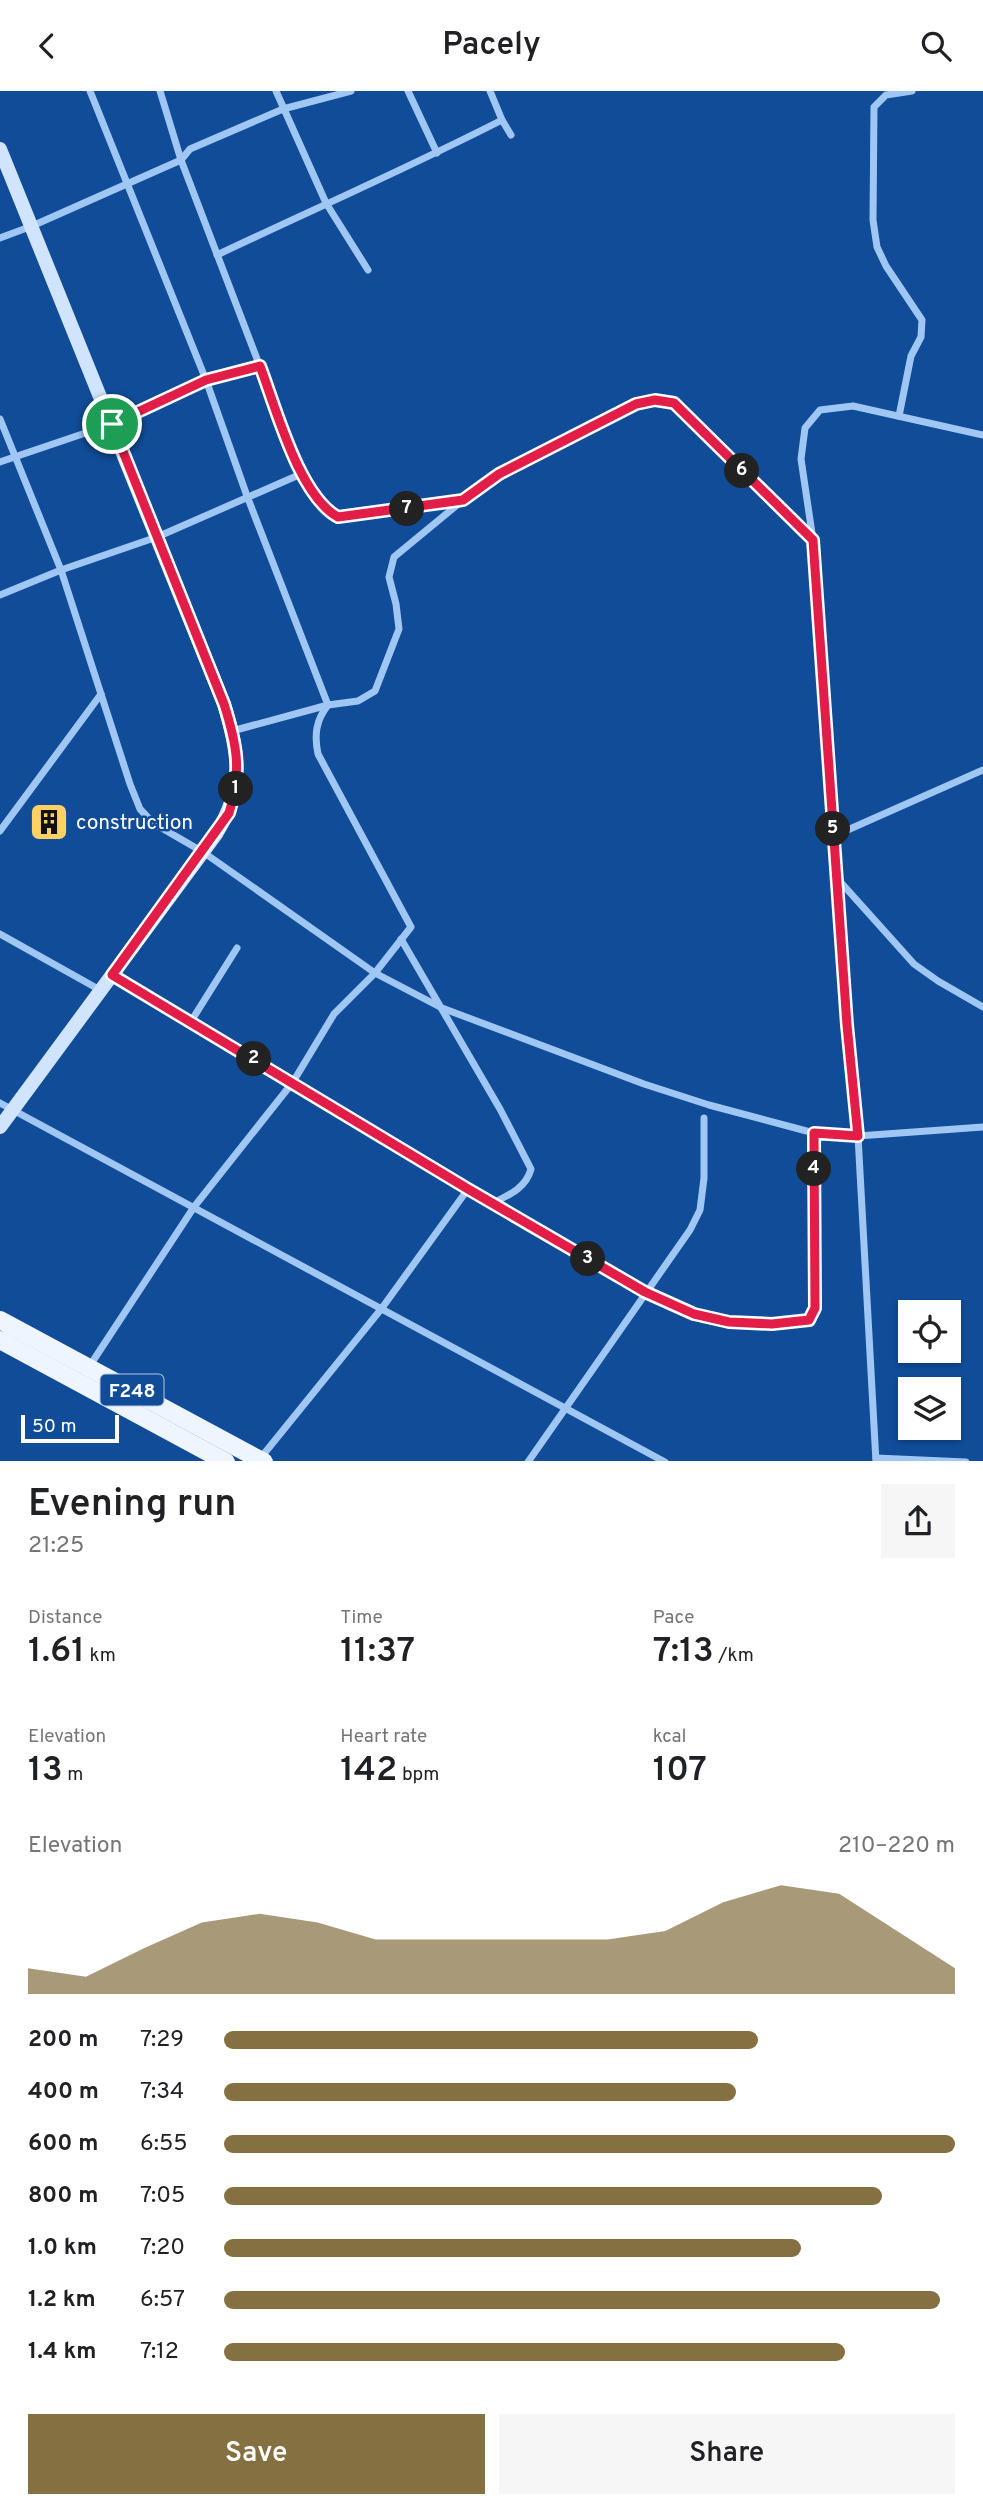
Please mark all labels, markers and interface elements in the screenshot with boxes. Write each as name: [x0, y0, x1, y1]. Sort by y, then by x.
text: Pacely: [442, 26, 541, 66]
icon: back: [28, 27, 66, 65]
icon: search: [917, 27, 955, 65]
pin: [82, 394, 142, 454]
icon: arrive: [93, 405, 131, 443]
pin: 6: [724, 453, 760, 489]
text: 6: [736, 458, 747, 482]
pin: 7: [390, 491, 424, 527]
text: 7: [401, 496, 412, 520]
pin: 1: [218, 771, 254, 807]
text: 1: [232, 776, 239, 800]
building icon: construction: [28, 801, 70, 843]
place label: construction: [76, 810, 193, 837]
pin: 5: [816, 811, 850, 847]
text: 5: [827, 816, 838, 840]
pin: 2: [236, 1041, 272, 1077]
text: 2: [248, 1046, 259, 1070]
pin: 4: [796, 1151, 832, 1187]
text: 4: [807, 1156, 820, 1180]
pin: 3: [570, 1241, 606, 1277]
text: 3: [582, 1246, 593, 1270]
map controls: [898, 1300, 961, 1440]
button: locate: [898, 1300, 961, 1363]
road number: F248: [100, 1375, 164, 1406]
button: layers: [898, 1377, 961, 1440]
scale bar: [21, 1413, 119, 1444]
text: 50 m: [32, 1415, 77, 1439]
text: Evening run: [28, 1481, 236, 1530]
button: share: [881, 1484, 955, 1558]
text: 21:25: [28, 1532, 84, 1561]
text: Distance: [28, 1606, 103, 1630]
text: Time: [340, 1606, 383, 1630]
text: Pace: [653, 1606, 694, 1630]
text: 1.61: [28, 1630, 85, 1674]
text: 11:37: [340, 1630, 415, 1674]
text: 7:13: [653, 1630, 714, 1674]
text: km: [85, 1644, 116, 1668]
text: /km: [714, 1644, 754, 1668]
text: Elevation: [28, 1725, 106, 1749]
text: Heart rate: [340, 1725, 427, 1749]
text: kcal: [653, 1725, 686, 1749]
text: 13: [28, 1749, 63, 1793]
text: 142: [340, 1749, 397, 1793]
text: 107: [653, 1749, 707, 1793]
text: m: [63, 1763, 83, 1787]
text: bpm: [397, 1763, 439, 1787]
text: Elevation: [28, 1832, 123, 1861]
text: 210–220 m: [838, 1832, 955, 1861]
text: 200 m: [28, 2026, 98, 2055]
text: 7:29: [140, 2026, 184, 2055]
text: 400 m: [28, 2078, 99, 2107]
text: 7:34: [140, 2078, 184, 2107]
text: 600 m: [28, 2130, 98, 2159]
text: 6:55: [140, 2130, 187, 2159]
text: 800 m: [28, 2182, 98, 2211]
text: 7:05: [140, 2182, 185, 2211]
text: 1.0 km: [28, 2234, 97, 2263]
text: 7:20: [140, 2234, 185, 2263]
text: 1.2 km: [28, 2286, 96, 2315]
text: 6:57: [140, 2286, 185, 2315]
text: 1.4 km: [28, 2338, 96, 2367]
text: 7:12: [140, 2338, 179, 2367]
button: Save: [28, 2414, 485, 2494]
button: Share: [499, 2414, 955, 2494]

